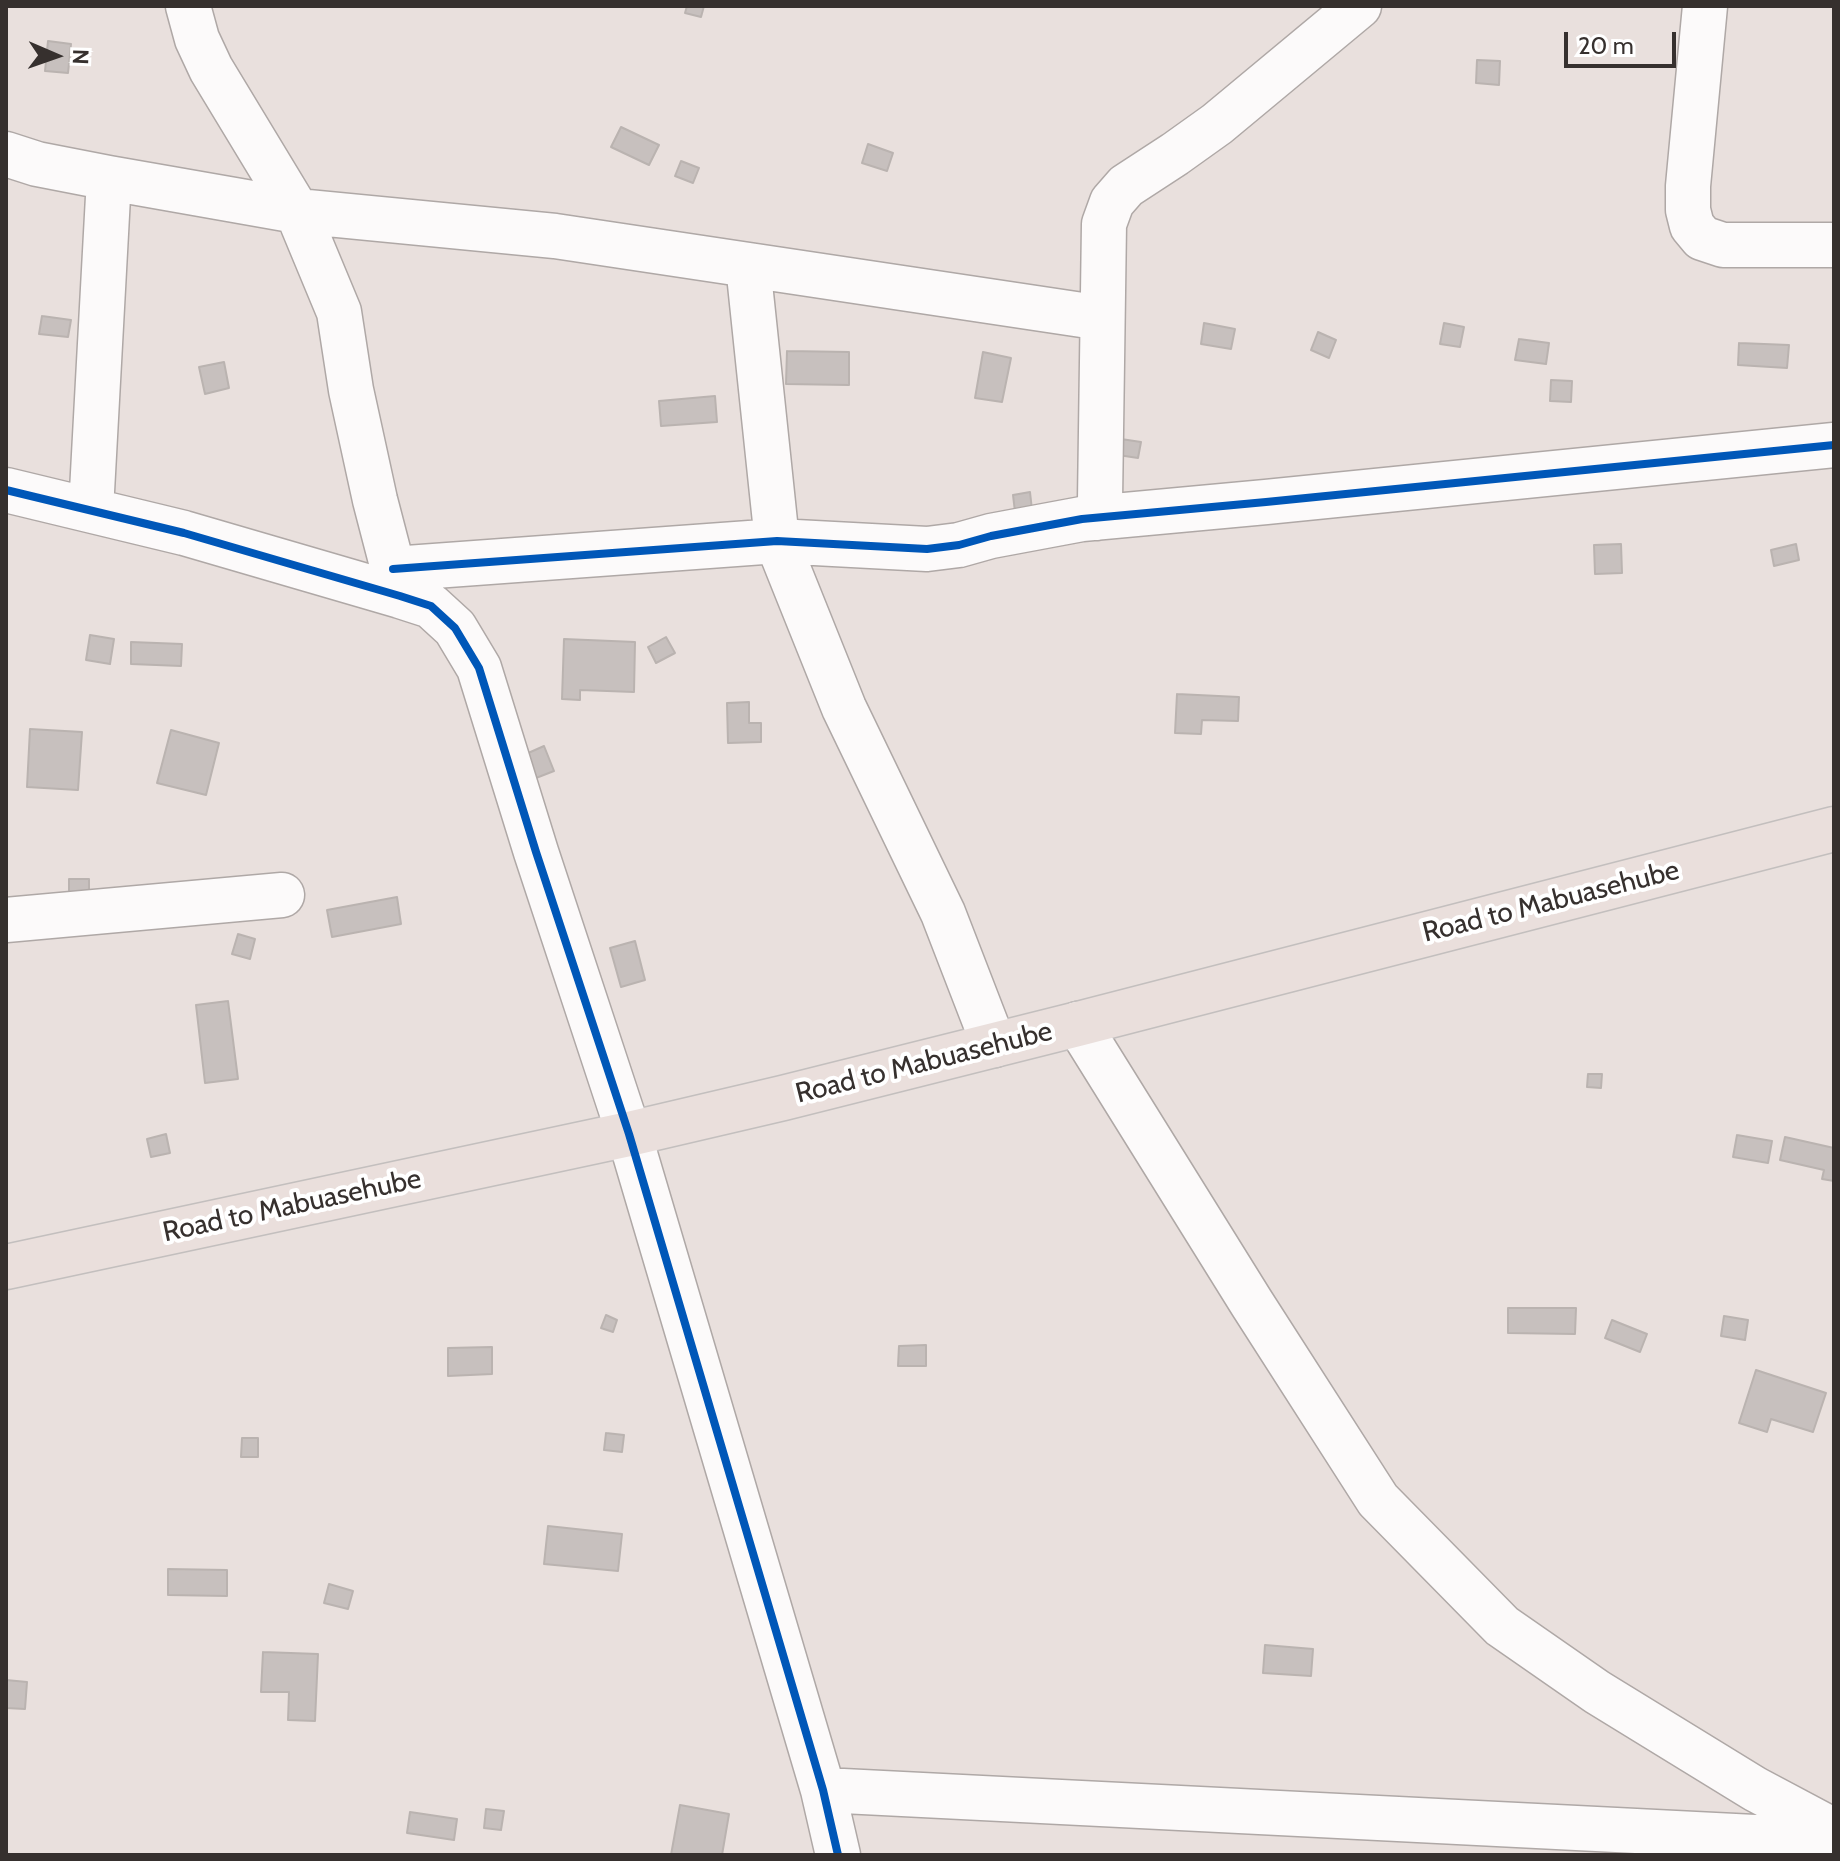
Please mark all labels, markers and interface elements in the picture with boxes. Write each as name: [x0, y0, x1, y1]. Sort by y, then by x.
north arrow: [16, 16, 96, 96]
scale bar: [1568, 16, 1680, 66]
text: 20 m: [1578, 31, 1634, 60]
text: N: [67, 49, 94, 65]
street label: Road to Mabuasehube: [1419, 854, 1683, 950]
street label: Road to Mabuasehube: [792, 1015, 1056, 1111]
street label: Road to Mabuasehube: [160, 1162, 424, 1250]

